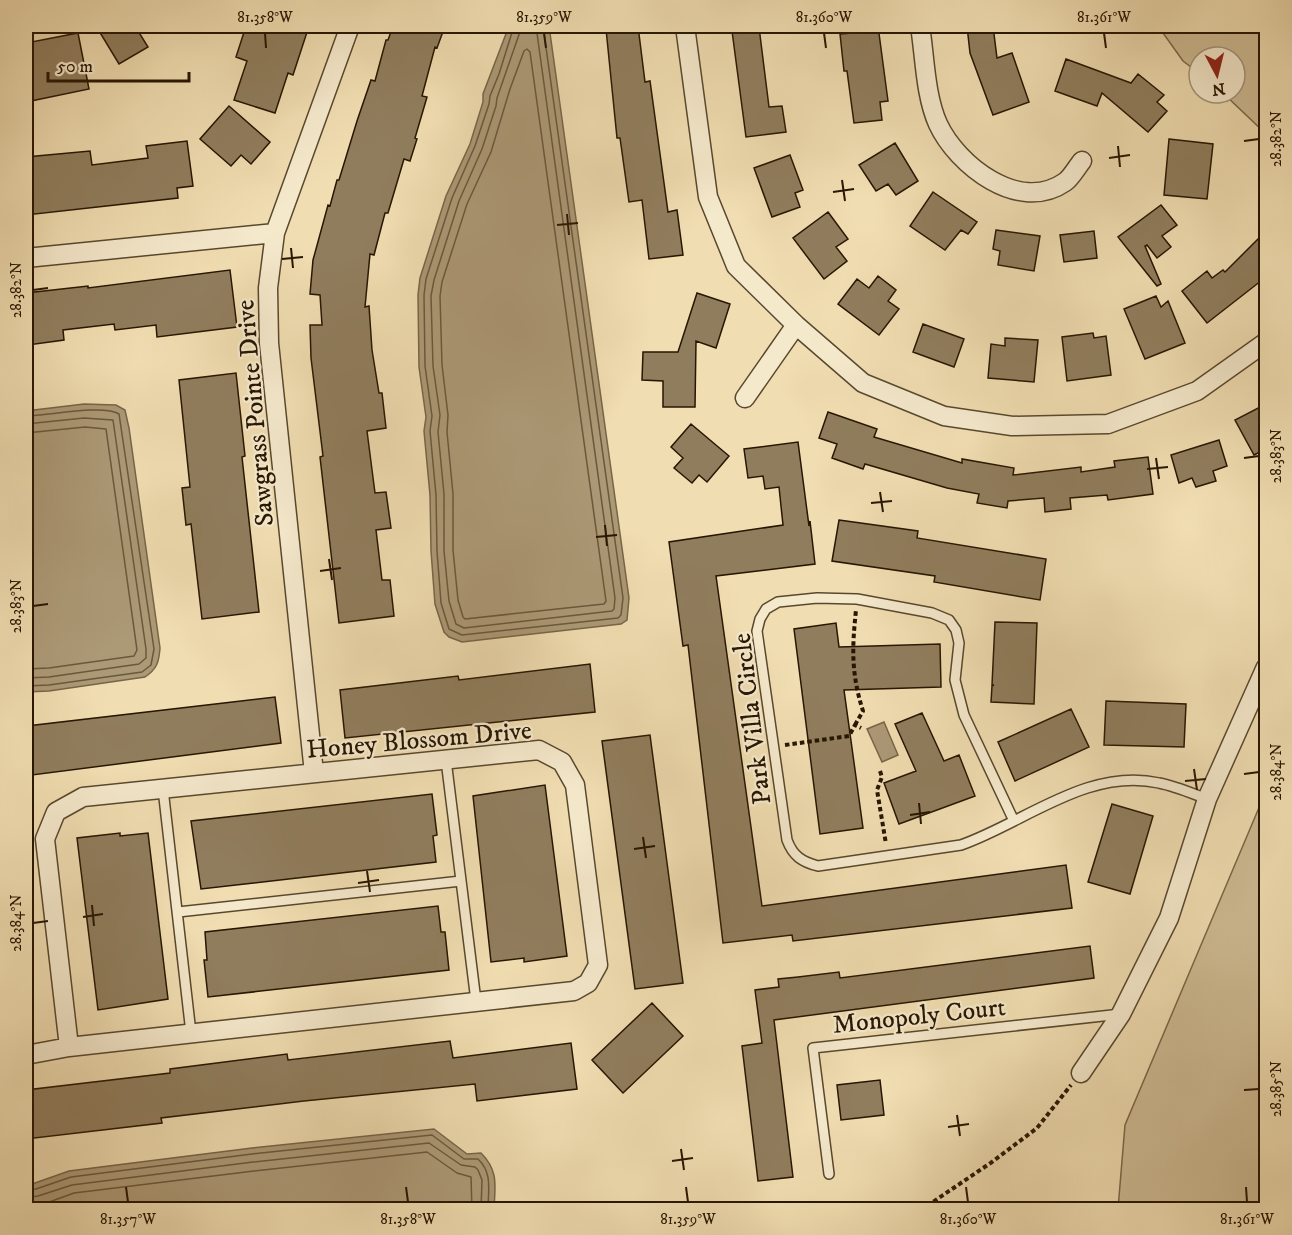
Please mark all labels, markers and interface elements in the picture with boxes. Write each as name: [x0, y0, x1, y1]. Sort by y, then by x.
text: 81.358°W: [237, 8, 293, 27]
text: 81.359°W: [516, 8, 572, 27]
text: 81.360°W: [796, 8, 853, 27]
text: 81.361°W: [1077, 8, 1131, 27]
scale bar: [48, 45, 189, 83]
north arrow: [1187, 45, 1247, 105]
text: 50 m: [57, 56, 93, 78]
text: N: [1211, 78, 1226, 100]
text: 28.382°N: [1267, 111, 1286, 167]
text: 28.382°N: [7, 262, 26, 318]
street label: Sawgrass Pointe Drive: [229, 298, 282, 528]
text: 28.383°N: [1267, 429, 1286, 483]
text: 28.383°N: [7, 579, 26, 633]
street label: Park Villa Circle: [726, 631, 779, 806]
street label: Honey Blossom Drive: [305, 714, 533, 767]
text: 28.384°N: [1267, 743, 1286, 801]
text: 28.384°N: [7, 894, 26, 952]
street label: Monopoly Court: [831, 991, 1007, 1042]
text: 28.385°N: [1267, 1061, 1286, 1117]
text: 81.357°W: [100, 1210, 156, 1229]
text: 81.358°W: [380, 1210, 436, 1229]
text: 81.359°W: [660, 1210, 716, 1229]
text: 81.360°W: [940, 1210, 997, 1229]
text: 81.361°W: [1220, 1210, 1274, 1229]

